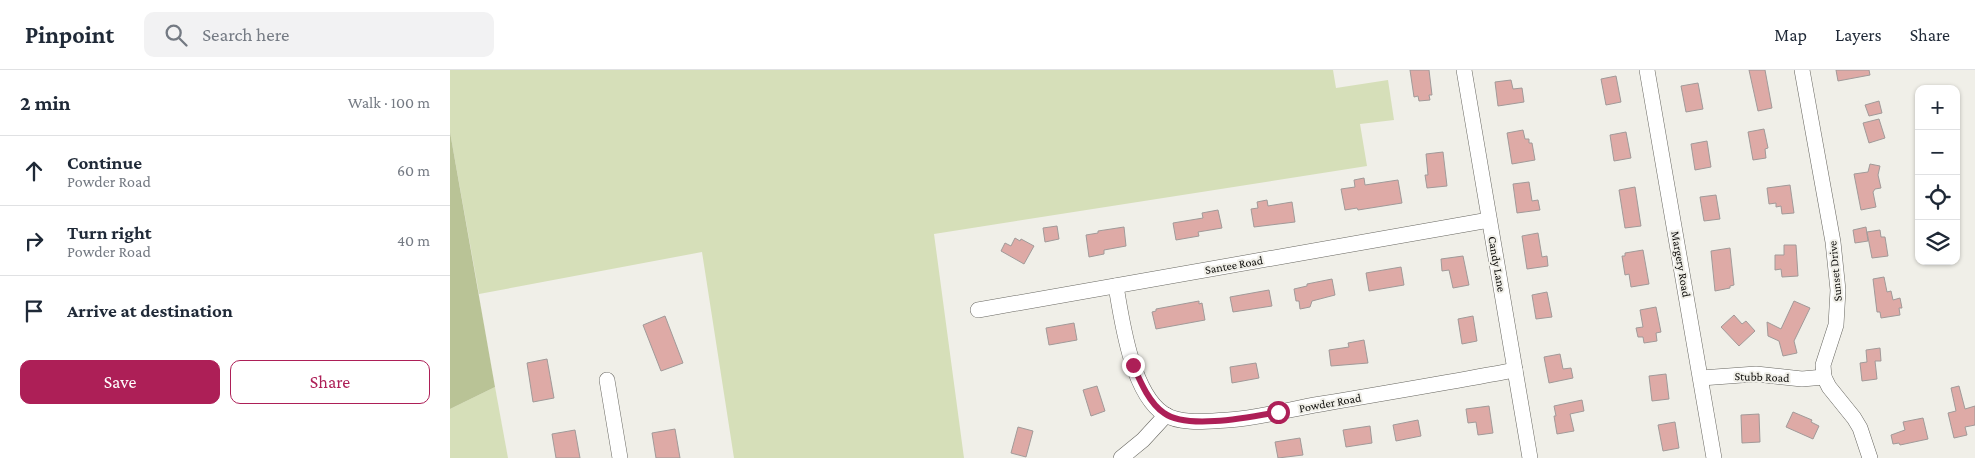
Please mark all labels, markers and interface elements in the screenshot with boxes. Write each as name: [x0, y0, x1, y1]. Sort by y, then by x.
search box: [144, 12, 494, 57]
text: Pinpoint: [25, 21, 114, 48]
icon: search: [162, 21, 190, 49]
text: Search here: [202, 24, 289, 45]
text: Map: [1774, 25, 1807, 45]
text: Layers: [1835, 25, 1882, 45]
text: Share: [1910, 25, 1950, 45]
map controls: [1915, 85, 1960, 265]
button: +: [1915, 85, 1960, 130]
text: 2 min: [20, 91, 71, 115]
text: Walk · 100 m: [348, 94, 430, 111]
button: −: [1915, 130, 1960, 175]
text: Continue: [67, 152, 142, 173]
icon: ahead: [20, 157, 48, 185]
text: 60 m: [397, 162, 430, 179]
text: Powder Road: [67, 173, 151, 190]
button: locate: [1915, 175, 1960, 220]
button: layers: [1915, 220, 1960, 265]
text: Turn right: [67, 222, 152, 243]
icon: right: [20, 227, 48, 255]
street label: Margery Road: [1668, 230, 1694, 299]
text: 40 m: [397, 232, 430, 249]
street label: Candy Lane: [1485, 235, 1509, 293]
street label: Sunset Drive: [1825, 240, 1845, 302]
text: Powder Road: [67, 243, 151, 260]
street label: Santee Road: [1204, 253, 1265, 277]
icon: arrive: [20, 297, 48, 325]
text: Arrive at destination: [67, 300, 233, 321]
route end: [1122, 354, 1145, 377]
button: Save: [20, 360, 220, 404]
button: Share: [230, 360, 430, 404]
street label: Stubb Road: [1734, 369, 1790, 385]
street label: Powder Road: [1298, 391, 1363, 415]
route start: [1267, 401, 1290, 424]

